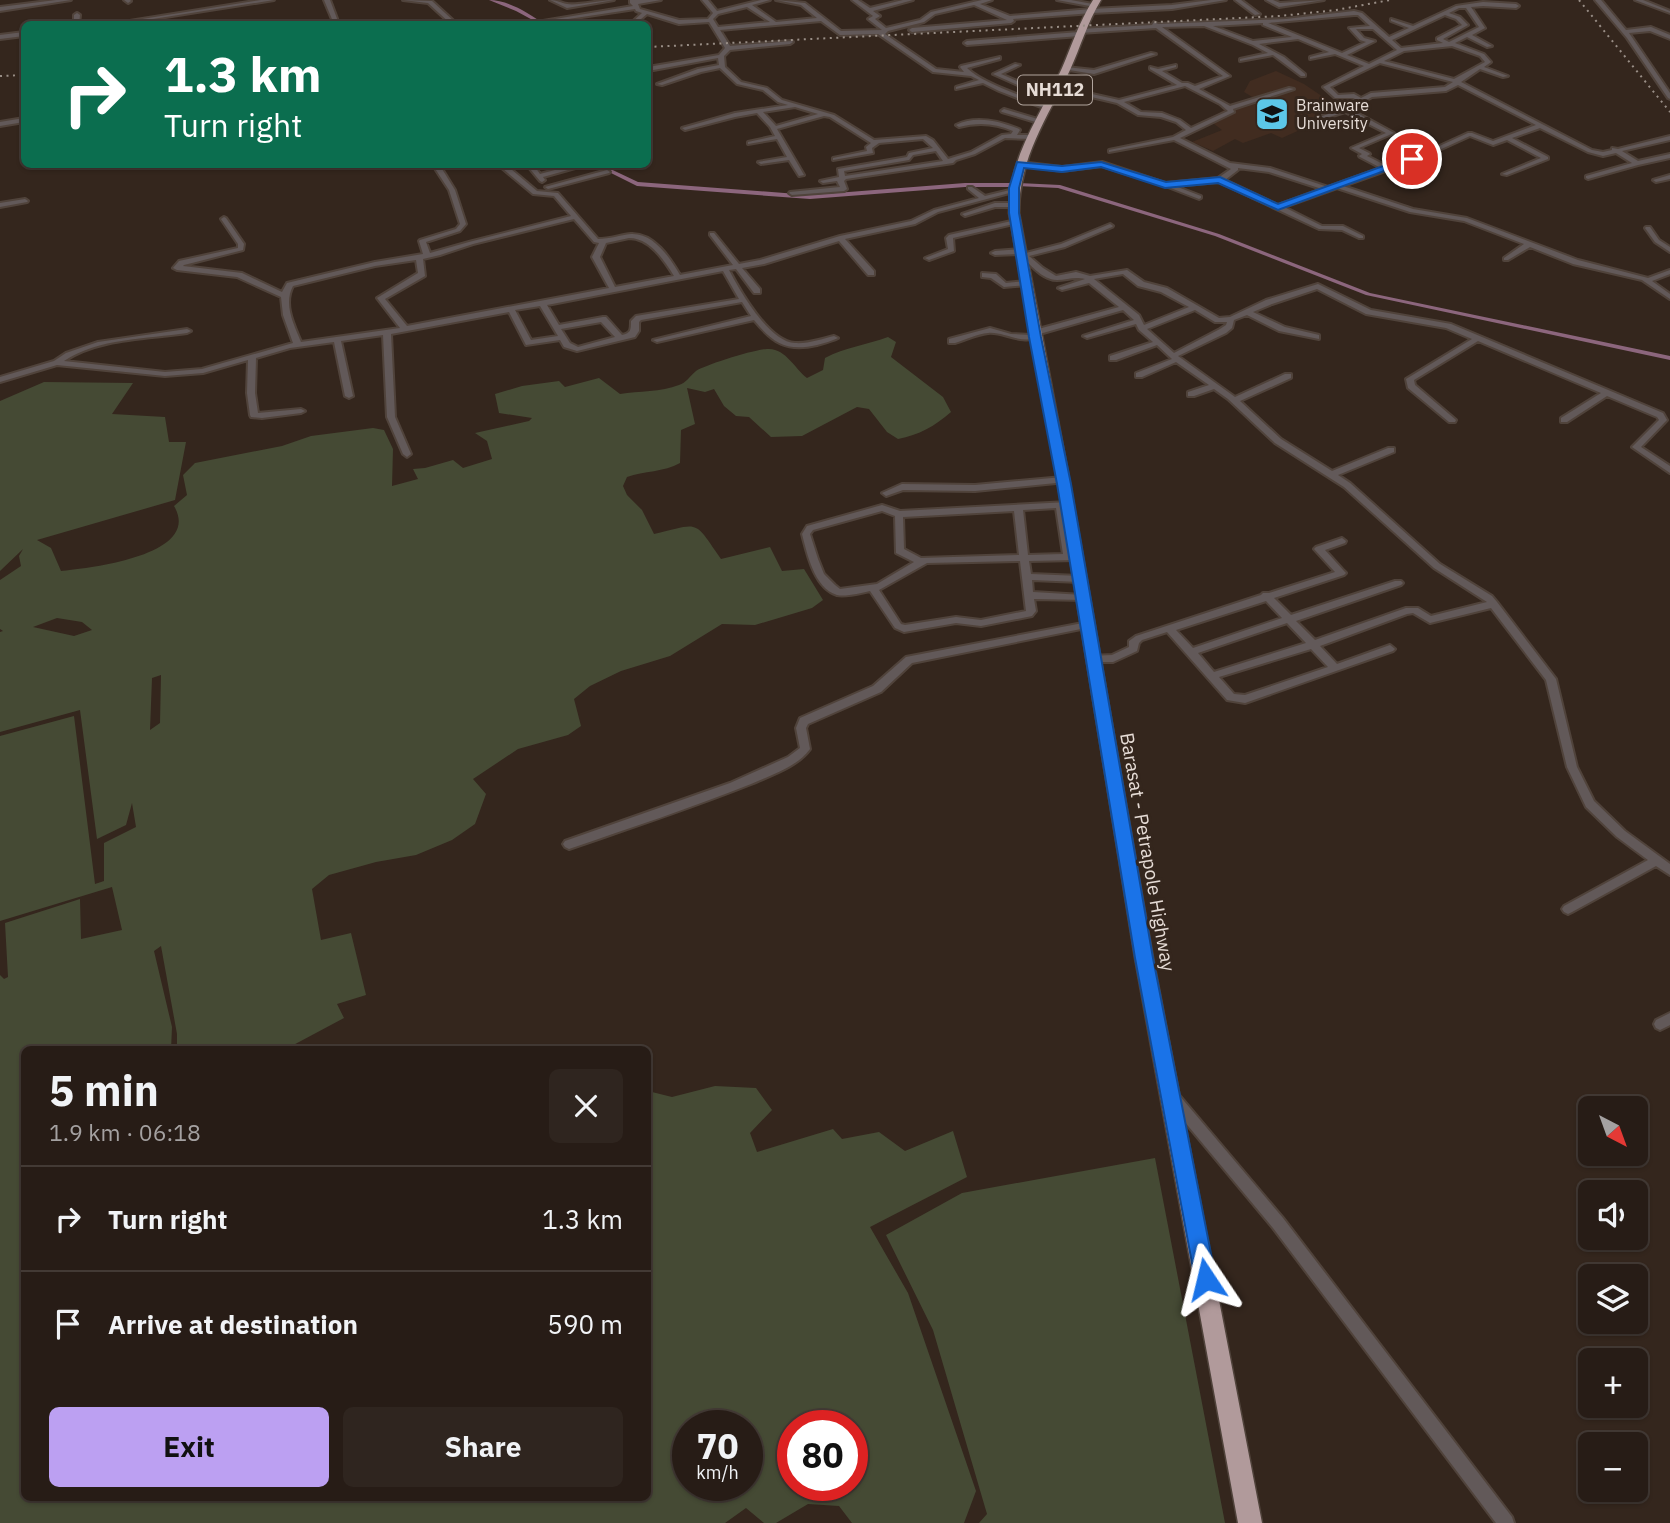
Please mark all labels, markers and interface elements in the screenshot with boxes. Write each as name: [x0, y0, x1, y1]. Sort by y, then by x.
text: 1.3 km: [164, 42, 322, 105]
icon: right: [49, 49, 140, 140]
road number: NH112: [1018, 76, 1092, 104]
school or university icon: Brainware University: [1253, 95, 1291, 133]
place label: Brainware University: [1296, 95, 1369, 133]
text: Turn right: [164, 104, 302, 146]
pin: [1382, 129, 1442, 189]
icon: arrive: [1393, 140, 1431, 178]
street label: Barasat - Petrapole Highway: [1115, 731, 1181, 974]
text: 5 min: [49, 1063, 159, 1118]
button: close: [549, 1069, 623, 1143]
north arrow: [1578, 1096, 1648, 1166]
map controls: [1578, 1096, 1648, 1502]
text: 1.9 km · 06:18: [49, 1117, 201, 1147]
button: sound: [1578, 1180, 1648, 1250]
icon: right: [49, 1200, 87, 1238]
text: Turn right: [108, 1202, 227, 1236]
text: 1.3 km: [542, 1202, 623, 1236]
position arrow: [1169, 1242, 1243, 1316]
button: layers: [1578, 1264, 1648, 1334]
icon: arrive: [49, 1305, 87, 1343]
text: Arrive at destination: [108, 1307, 358, 1341]
text: 590 m: [547, 1307, 623, 1341]
button: +: [1578, 1348, 1648, 1418]
button: Exit: [49, 1407, 329, 1487]
button: Share: [343, 1407, 623, 1487]
speed limit sign: 80: [777, 1410, 868, 1501]
text: 70: [696, 1423, 739, 1469]
button: −: [1578, 1432, 1648, 1502]
text: km/h: [696, 1461, 739, 1484]

